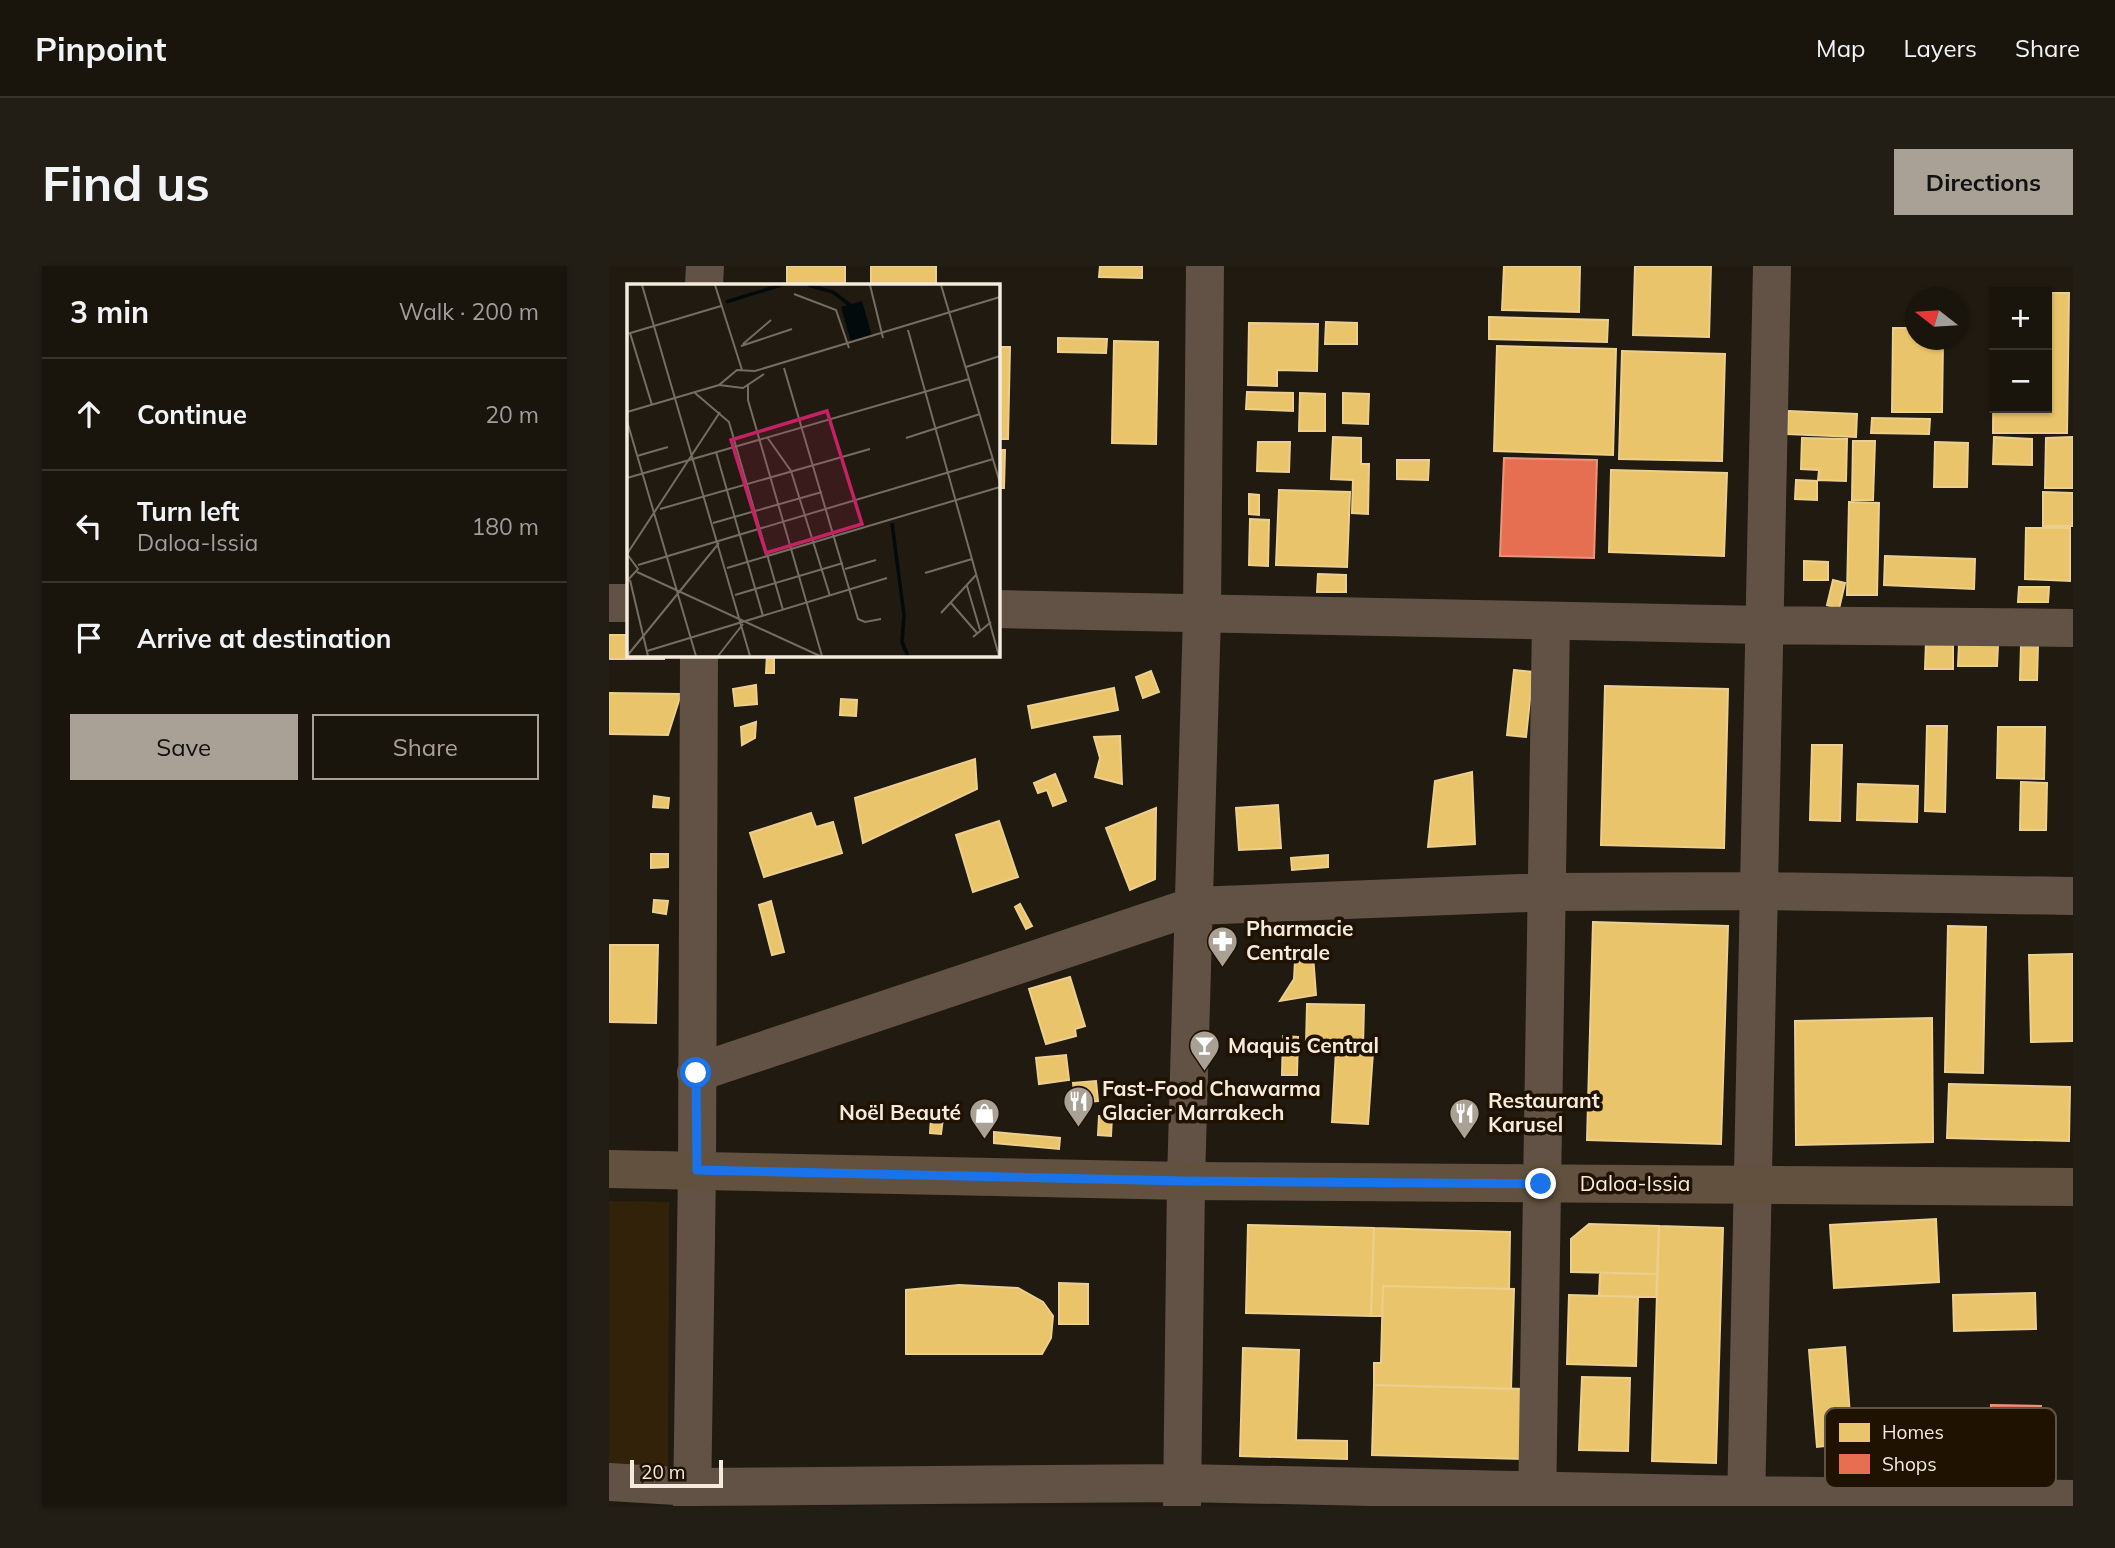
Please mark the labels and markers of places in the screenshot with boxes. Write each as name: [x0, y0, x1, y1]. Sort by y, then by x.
place label: Pharmacie Centrale: [1246, 915, 1353, 965]
pharmacy icon: Pharmacie Centrale: [1206, 924, 1240, 968]
bar icon: Maquis Central: [1188, 1029, 1222, 1073]
place label: Maquis Central: [1228, 1032, 1379, 1058]
place label: Fast-Food Chawarma Glacier Marrakech: [1102, 1075, 1321, 1125]
restaurant icon: Fast-Food Chawarma Glacier Marrakech: [1062, 1084, 1096, 1128]
place label: Restaurant Karusel: [1488, 1087, 1600, 1137]
shop icon: Noël Beauté: [967, 1096, 1001, 1140]
restaurant icon: Restaurant Karusel: [1448, 1096, 1482, 1140]
place label: Noël Beauté: [839, 1099, 961, 1125]

